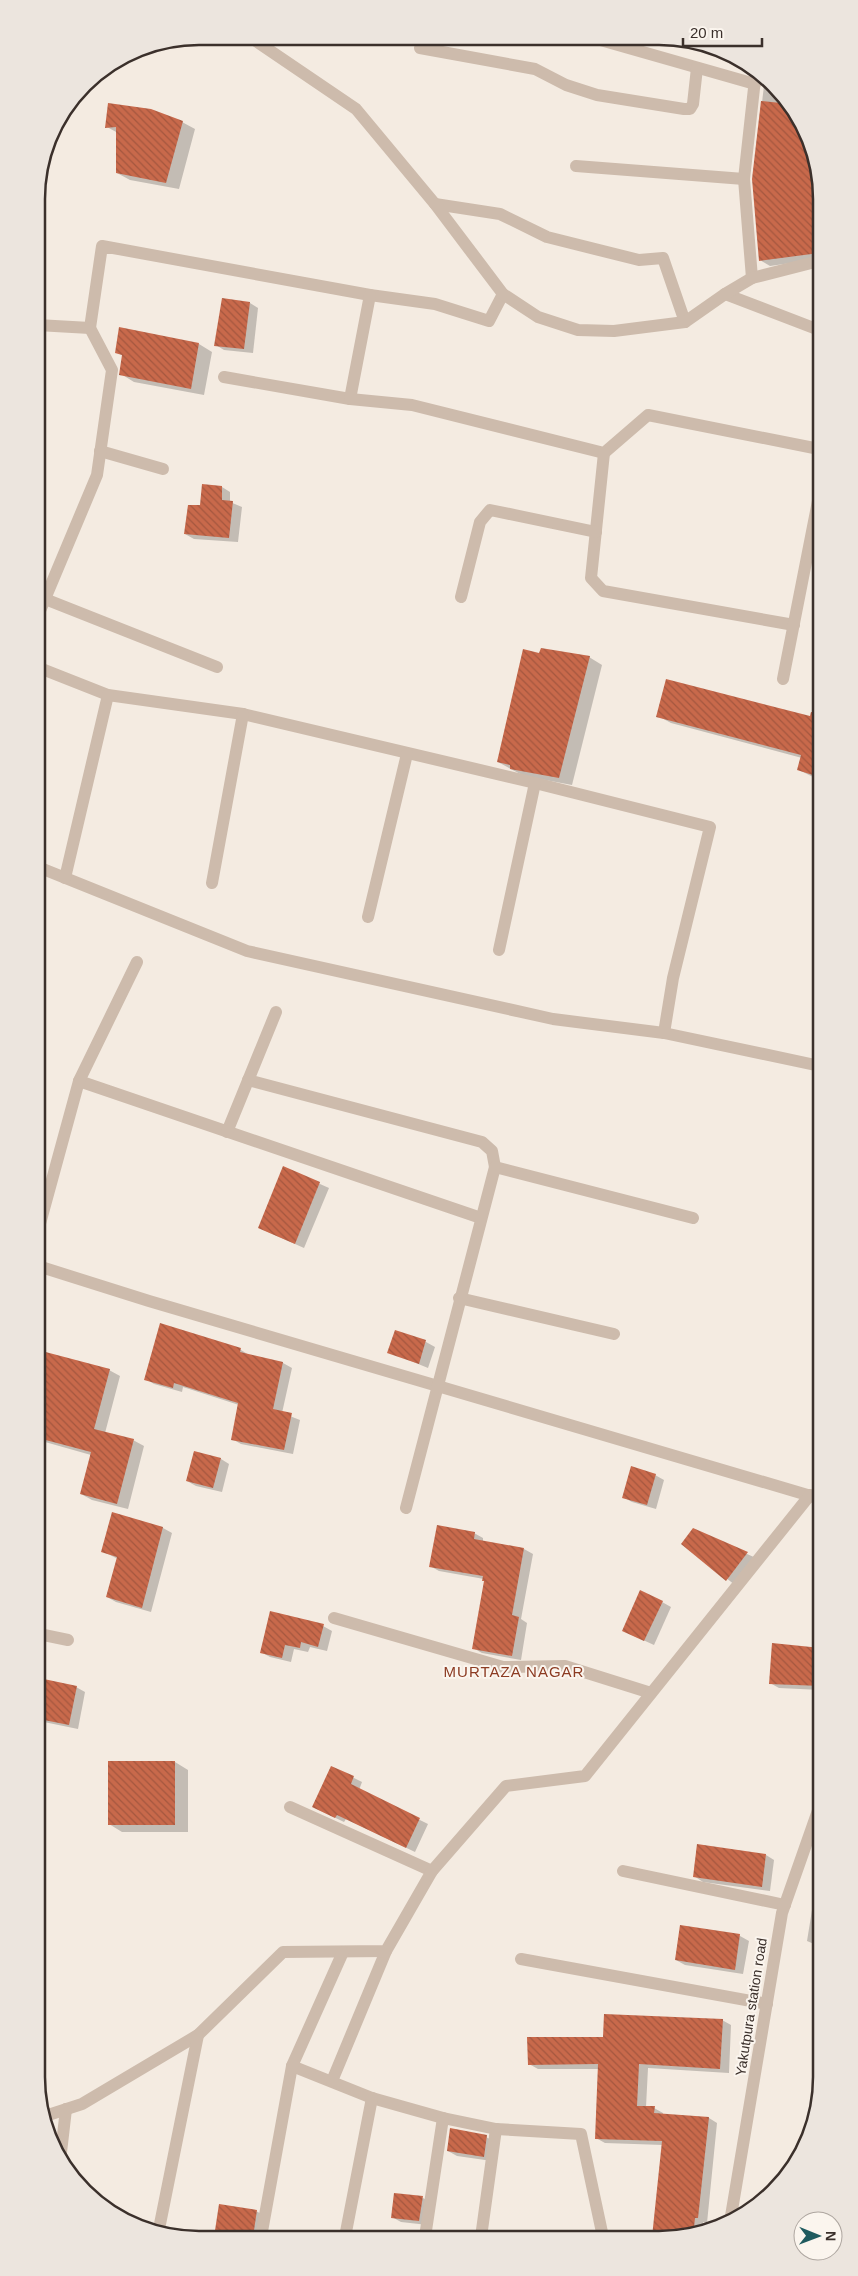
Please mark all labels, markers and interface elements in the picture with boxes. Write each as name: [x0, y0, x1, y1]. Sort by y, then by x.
scale bar: [683, 15, 762, 47]
text: 20 m: [690, 24, 723, 41]
district label: MURTAZA NAGAR: [444, 1663, 584, 1680]
street label: Yakutpura station road: [732, 1937, 770, 2077]
north arrow: [793, 2211, 843, 2261]
text: N: [823, 2231, 839, 2241]

